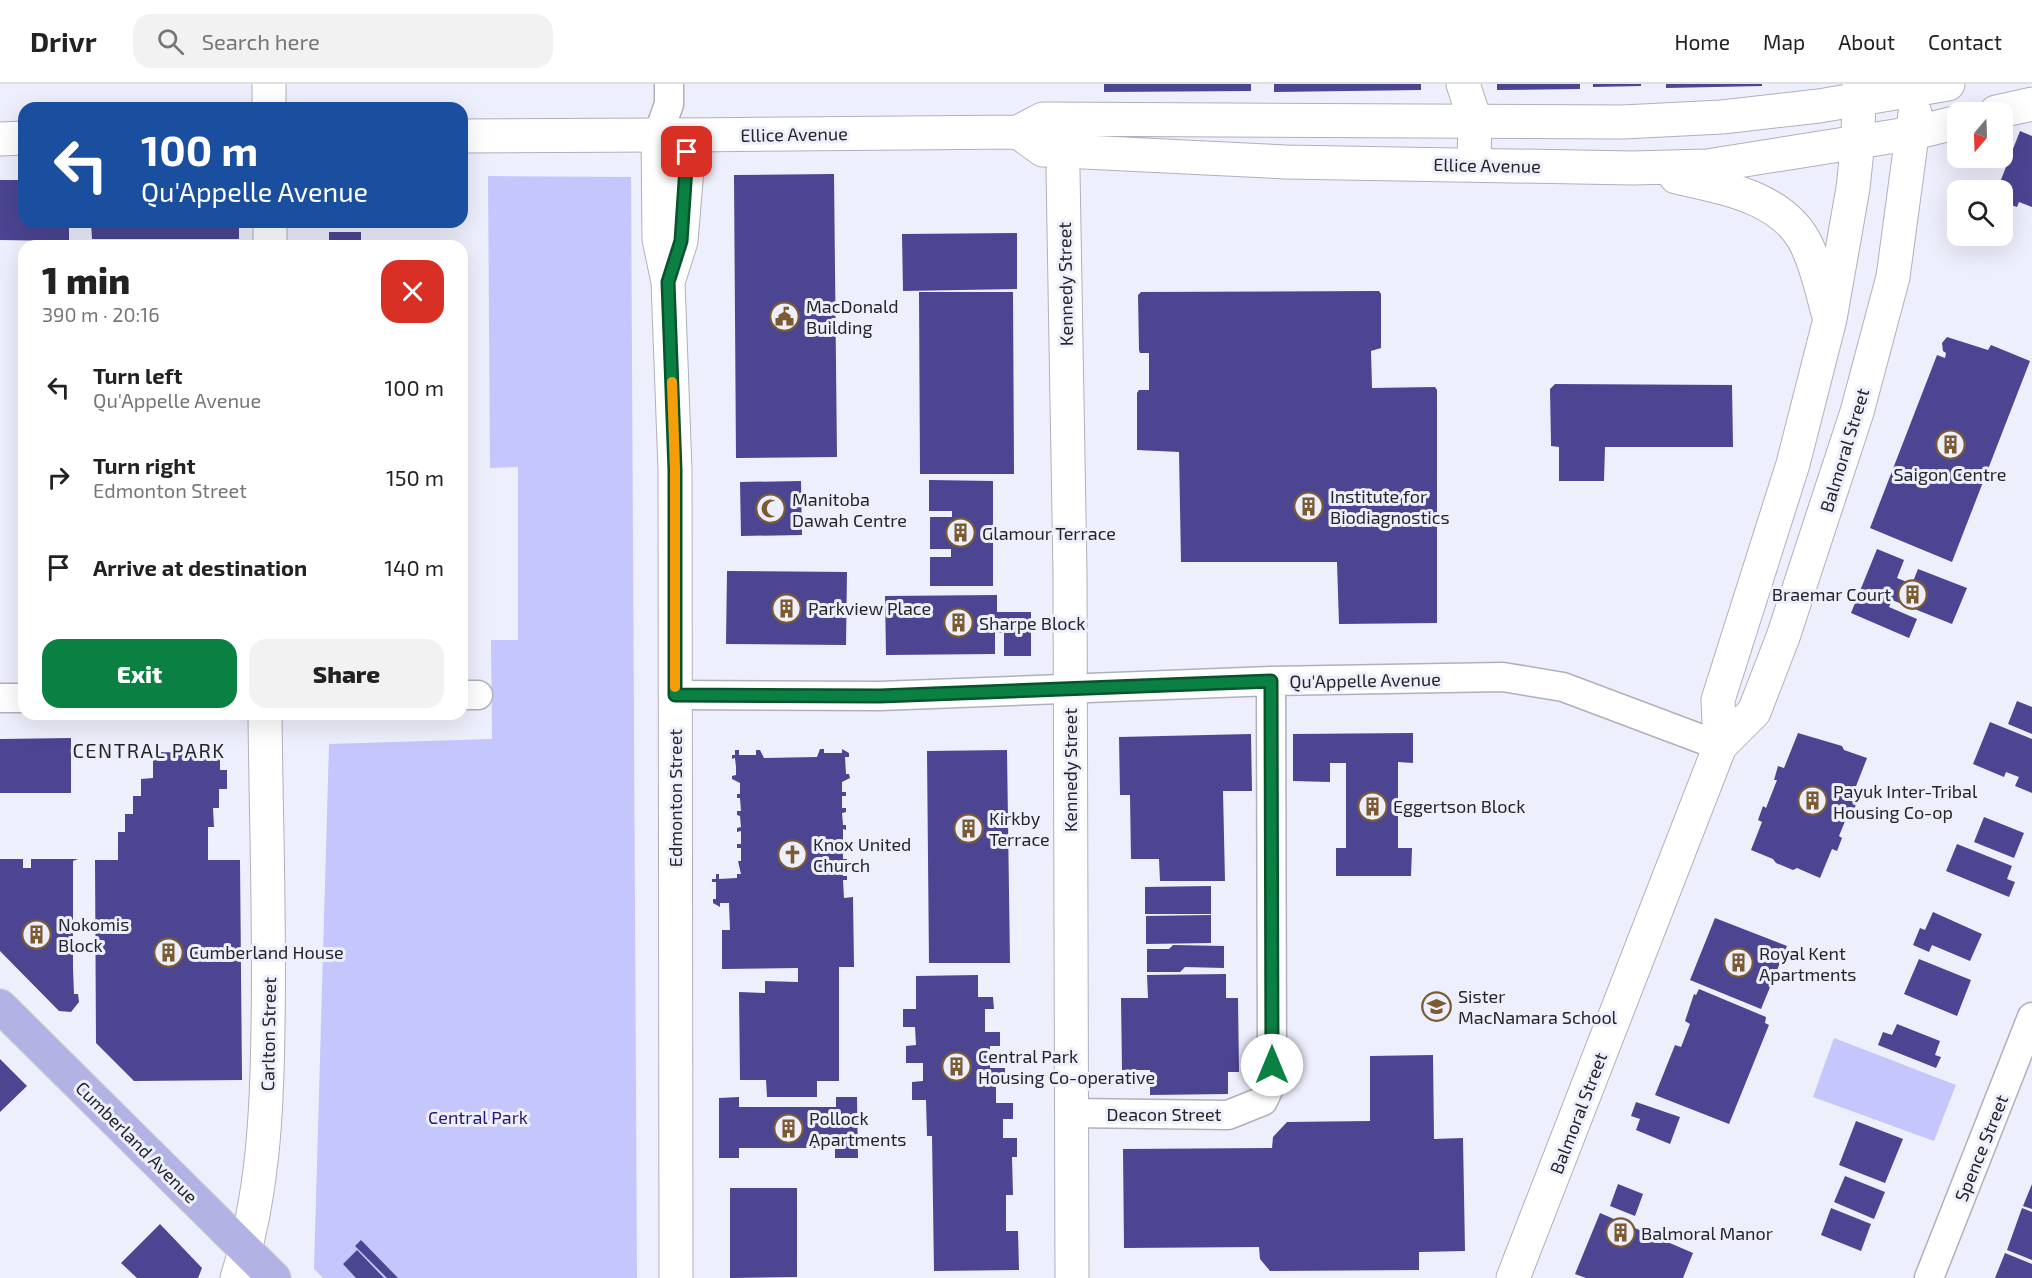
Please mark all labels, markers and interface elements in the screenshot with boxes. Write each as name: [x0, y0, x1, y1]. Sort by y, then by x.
search box: [133, 14, 553, 68]
text: Drivr: [30, 24, 97, 58]
icon: search: [154, 25, 187, 58]
text: Search here: [202, 28, 320, 54]
text: Home: [1674, 29, 1730, 54]
text: Map: [1763, 29, 1805, 54]
text: About: [1838, 29, 1895, 54]
text: Contact: [1928, 29, 2002, 54]
north arrow: [1947, 102, 2013, 168]
map controls: [1947, 102, 2013, 246]
street label: Ellice Avenue: [740, 122, 848, 146]
text: 100 m: [141, 124, 258, 174]
icon: left: [42, 126, 120, 204]
pin: [661, 126, 712, 177]
icon: arrive: [670, 135, 703, 168]
street label: Ellice Avenue: [1433, 153, 1541, 177]
text: Qu'Appelle Avenue: [141, 175, 368, 207]
button: search: [1947, 180, 2013, 246]
street label: Kennedy Street: [1053, 222, 1077, 346]
text: 1 min: [42, 258, 130, 301]
button: close: [381, 260, 444, 323]
place label: MacDonald Building: [806, 295, 899, 338]
public building icon: MacDonald Building: [769, 300, 801, 332]
text: 390 m · 20:16: [42, 302, 160, 326]
text: Turn left: [93, 362, 182, 388]
icon: left: [42, 371, 75, 404]
text: 100 m: [385, 374, 444, 400]
street label: Balmoral Street: [1815, 385, 1873, 515]
text: Qu'Appelle Avenue: [93, 388, 261, 412]
building icon: Saigon Centre: [1934, 429, 1966, 461]
text: Turn right: [93, 452, 195, 478]
icon: right: [42, 461, 75, 494]
place label: Saigon Centre: [1893, 463, 2007, 485]
text: 150 m: [386, 464, 444, 490]
text: Edmonton Street: [93, 478, 247, 502]
place label: Institute for Biodiagnostics: [1330, 485, 1450, 528]
place label: Manitoba Dawah Centre: [792, 488, 907, 531]
building icon: Institute for Biodiagnostics: [1293, 490, 1325, 522]
mosque icon: Manitoba Dawah Centre: [755, 493, 787, 525]
building icon: Glamour Terrace: [945, 517, 977, 549]
place label: Glamour Terrace: [982, 522, 1116, 544]
icon: arrive: [42, 551, 75, 584]
text: Arrive at destination: [93, 554, 307, 580]
text: 140 m: [384, 554, 444, 580]
building icon: Braemar Court: [1896, 578, 1928, 610]
place label: Braemar Court: [1772, 583, 1891, 605]
building icon: Parkview Place: [771, 592, 803, 624]
place label: Parkview Place: [808, 597, 931, 619]
building icon: Sharpe Block: [942, 607, 974, 639]
place label: Sharpe Block: [979, 612, 1085, 634]
button: Exit: [42, 639, 237, 708]
button: Share: [249, 639, 444, 708]
street label: Qu'Appelle Avenue: [1289, 668, 1441, 692]
street label: Kennedy Street: [1059, 708, 1081, 832]
street label: Edmonton Street: [664, 729, 686, 867]
district label: CENTRAL PARK: [72, 738, 226, 762]
place label: Payuk Inter-Tribal Housing Co-op: [1833, 780, 1978, 823]
building icon: Payuk Inter-Tribal Housing Co-op: [1796, 785, 1828, 817]
building icon: Eggertson Block: [1356, 790, 1388, 822]
place label: Eggertson Block: [1393, 795, 1525, 817]
place label: Kirkby Terrace: [989, 807, 1050, 850]
building icon: Kirkby Terrace: [952, 812, 984, 844]
place label: Knox United Church: [813, 833, 911, 876]
church icon: Knox United Church: [776, 838, 808, 870]
place label: Nokomis Block: [58, 913, 129, 956]
building icon: Nokomis Block: [21, 918, 53, 950]
building icon: Cumberland House: [152, 936, 184, 968]
place label: Cumberland House: [189, 941, 344, 963]
place label: Royal Kent Apartments: [1759, 942, 1857, 985]
building icon: Royal Kent Apartments: [1722, 947, 1754, 979]
street label: Carlton Street: [256, 977, 280, 1091]
place label: Sister MacNamara School: [1458, 985, 1618, 1028]
school or university icon: Sister MacNamara School: [1421, 990, 1453, 1022]
position arrow: [1240, 1033, 1304, 1097]
place label: Central Park Housing Co-operative: [978, 1045, 1155, 1088]
street label: Balmoral Street: [1545, 1049, 1611, 1177]
building icon: Central Park Housing Co-operative: [941, 1050, 973, 1082]
street label: Cumberland Avenue: [71, 1076, 203, 1208]
street label: Spence Street: [1950, 1091, 2012, 1205]
street label: Deacon Street: [1107, 1103, 1222, 1125]
park label: Central Park: [428, 1106, 528, 1128]
place label: Pollock Apartments: [809, 1107, 907, 1150]
building icon: Pollock Apartments: [772, 1112, 804, 1144]
building icon: Balmoral Manor: [1604, 1217, 1636, 1249]
place label: Balmoral Manor: [1641, 1222, 1773, 1244]

